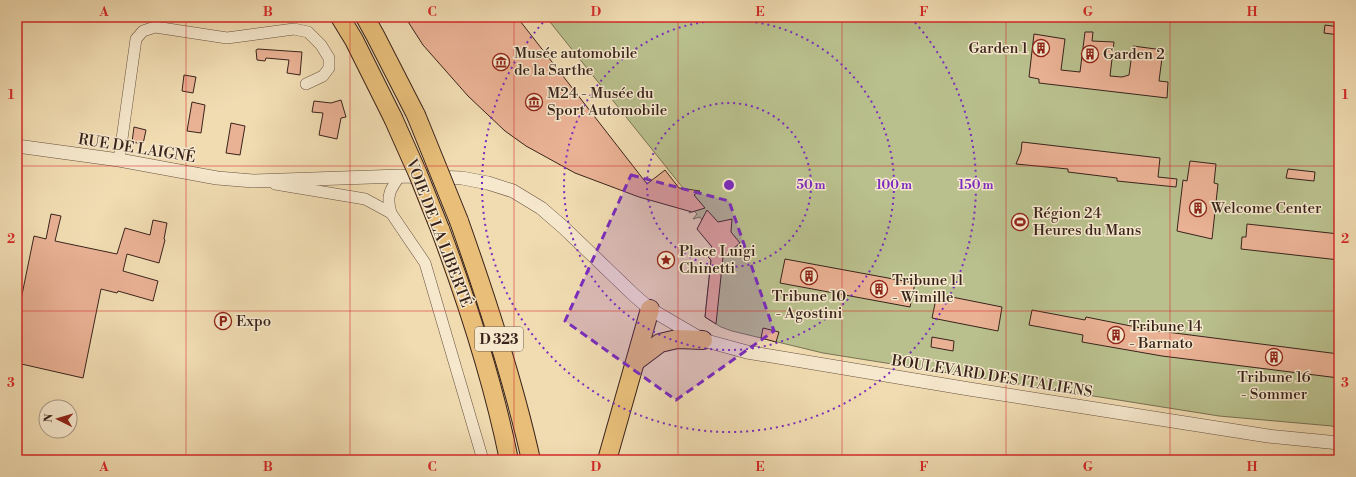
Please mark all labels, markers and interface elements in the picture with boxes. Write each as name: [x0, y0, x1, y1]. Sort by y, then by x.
text: A: [98, 4, 109, 20]
text: B: [263, 4, 273, 20]
text: C: [427, 4, 437, 20]
text: D: [591, 4, 601, 20]
text: E: [755, 4, 765, 20]
text: F: [919, 4, 929, 20]
text: G: [1083, 4, 1094, 20]
text: H: [1247, 4, 1258, 20]
building icon: Garden 1: [1031, 38, 1051, 58]
place label: Garden 1: [968, 39, 1029, 58]
place label: Musée automobile de la Sarthe: [514, 44, 637, 80]
building icon: Garden 2: [1080, 44, 1100, 64]
place label: Garden 2: [1103, 45, 1165, 64]
museum icon: Musée automobile de la Sarthe: [491, 52, 511, 72]
place label: M24 - Musée du Sport Automobile: [547, 84, 667, 120]
text: 1: [8, 87, 15, 103]
text: 1: [1342, 87, 1349, 103]
museum icon: M24 - Musée du Sport Automobile: [524, 92, 544, 112]
street label: RUE DE LAIGNÉ: [77, 129, 197, 167]
street label: VOIE DE LA LIBERTÉ: [401, 155, 477, 310]
centre of rings: [722, 178, 736, 192]
text: 50 m: [796, 178, 826, 193]
text: 100 m: [876, 178, 912, 193]
text: 150 m: [959, 178, 993, 193]
building icon: Welcome Center: [1188, 198, 1208, 218]
place label: Welcome Center: [1210, 199, 1322, 218]
place label: Région 24 Heures du Mans: [1033, 204, 1141, 240]
sports icon: Région 24 Heures du Mans: [1010, 212, 1030, 232]
text: 2: [7, 231, 15, 247]
text: 2: [1341, 231, 1349, 247]
place label: Place Luigi Chinetti: [679, 242, 756, 278]
place icon: Place Luigi Chinetti: [656, 250, 676, 270]
building icon: Tribune 10 - Agostini: [799, 266, 819, 286]
place label: Tribune 11 - Wimille: [892, 271, 964, 307]
building icon: Tribune 11 - Wimille: [869, 279, 889, 299]
place label: Tribune 10 - Agostini: [772, 287, 846, 323]
parking icon: Expo: [213, 311, 233, 331]
place label: Expo: [236, 312, 271, 331]
place label: Tribune 14 - Barnato: [1129, 317, 1202, 353]
building icon: Tribune 14 - Barnato: [1106, 325, 1126, 345]
road number: D 323: [475, 327, 523, 351]
building icon: Tribune 16 - Sommer: [1264, 347, 1284, 367]
street label: BOULEVARD DES ITALIENS: [889, 351, 1094, 402]
place label: Tribune 16 - Sommer: [1237, 368, 1311, 404]
text: 3: [7, 375, 15, 391]
text: 3: [1341, 375, 1349, 391]
north arrow: [38, 399, 78, 439]
text: N: [42, 413, 56, 423]
text: A: [98, 459, 109, 475]
text: B: [263, 459, 273, 475]
text: C: [427, 459, 437, 475]
text: D: [591, 459, 601, 475]
text: E: [755, 459, 765, 475]
text: F: [919, 459, 929, 475]
text: G: [1083, 459, 1094, 475]
text: H: [1247, 459, 1258, 475]

